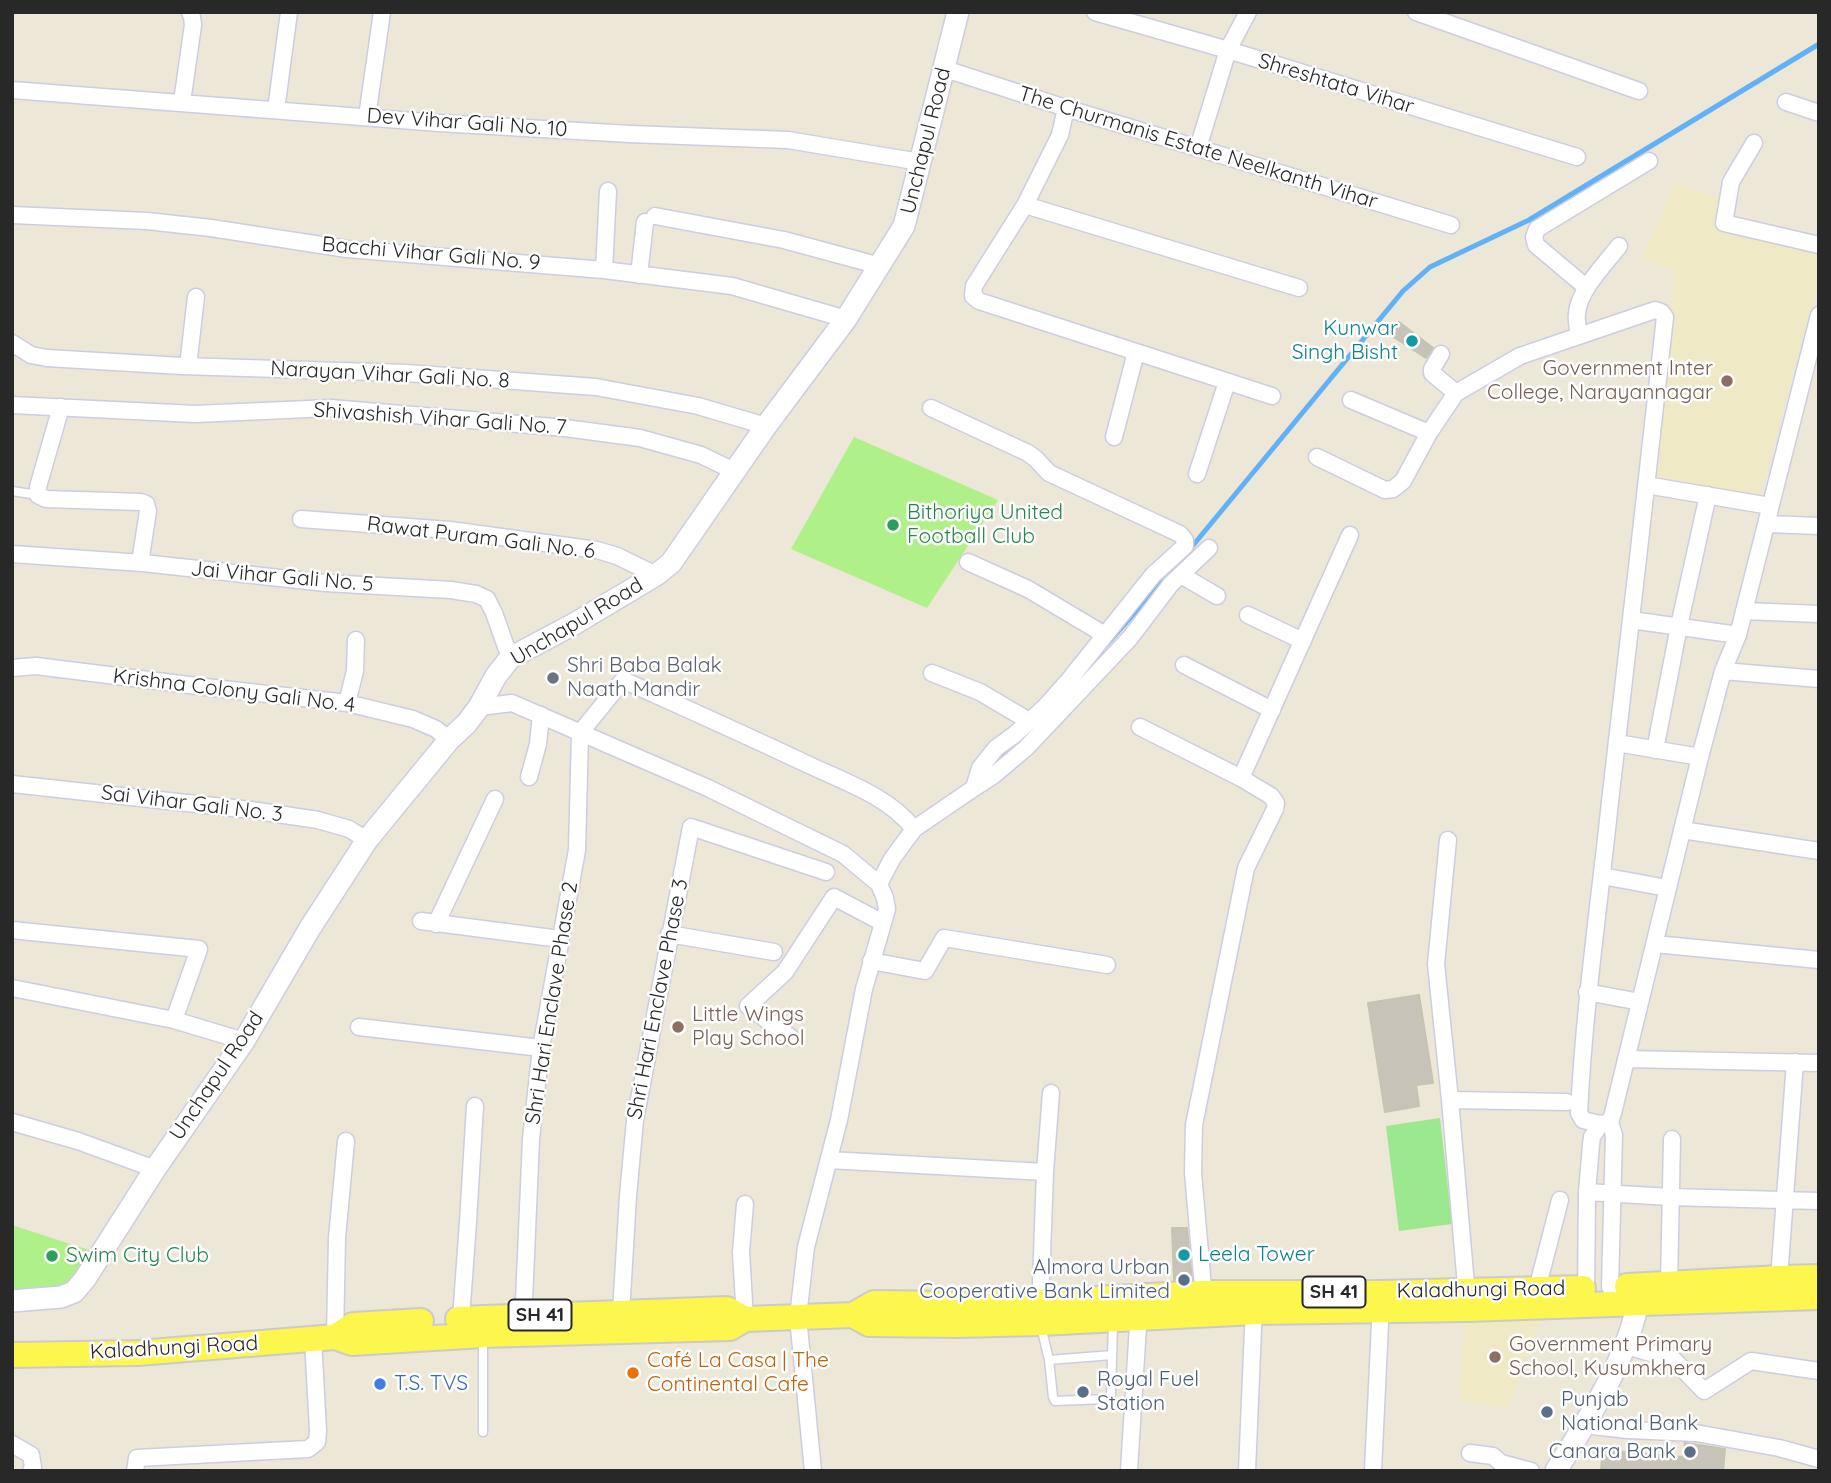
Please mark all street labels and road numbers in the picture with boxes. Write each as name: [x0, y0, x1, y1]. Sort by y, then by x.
street label: Shreshtata Vihar: [1255, 48, 1417, 120]
street label: Unchapul Road: [896, 65, 956, 217]
street label: The Churmanis Estate Neelkanth Vihar: [1015, 81, 1381, 215]
street label: Dev Vihar Gali No. 10: [366, 103, 568, 143]
street label: Bacchi Vihar Gali No. 9: [321, 232, 541, 276]
street label: Narayan Vihar Gali No. 8: [270, 356, 510, 394]
street label: Shivashish Vihar Gali No. 7: [313, 398, 567, 440]
street label: Rawat Puram Gali No. 6: [366, 512, 596, 564]
street label: Jai Vihar Gali No. 5: [189, 556, 375, 598]
street label: Unchapul Road: [506, 573, 648, 671]
street label: Krishna Colony Gali No. 4: [112, 664, 356, 718]
street label: Sai Vihar Gali No. 3: [100, 780, 284, 828]
street label: Shri Hari Enclave Phase 3: [622, 877, 694, 1121]
street label: Shri Hari Enclave Phase 2: [520, 880, 584, 1126]
street label: Unchapul Road: [165, 1007, 269, 1145]
road number: SH 41: [1302, 1276, 1366, 1308]
street label: Kaladhungi Road: [1396, 1276, 1566, 1304]
road number: SH 41: [508, 1300, 572, 1330]
street label: Kaladhungi Road: [89, 1331, 259, 1365]

